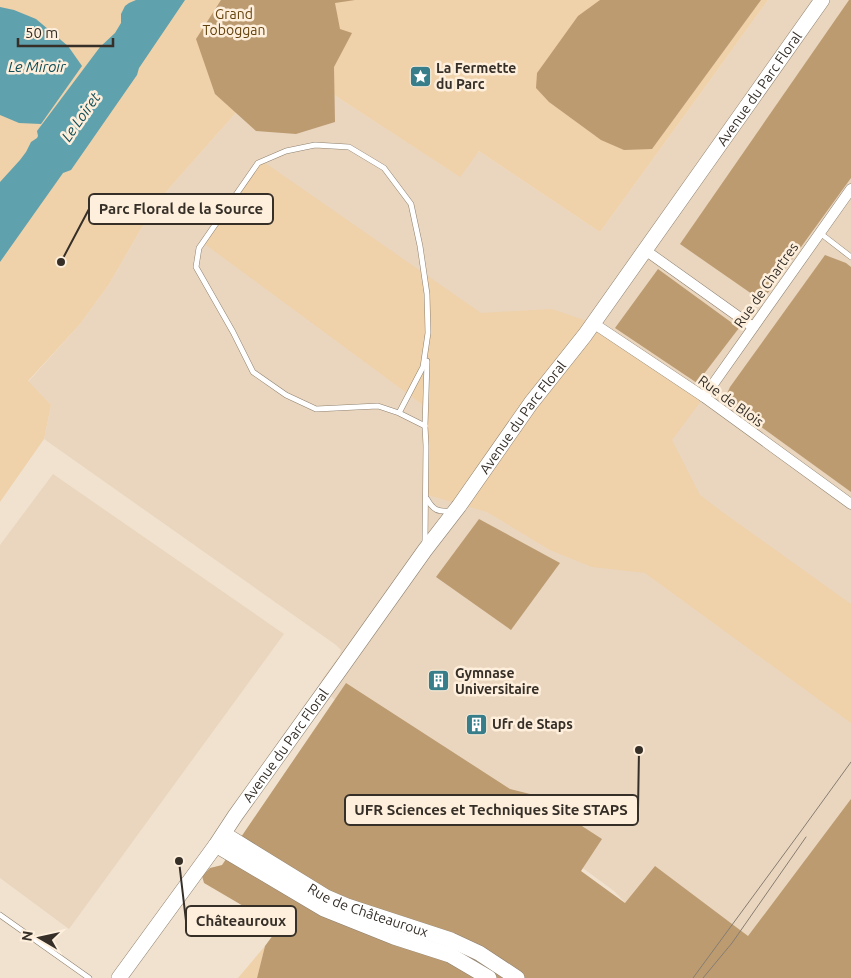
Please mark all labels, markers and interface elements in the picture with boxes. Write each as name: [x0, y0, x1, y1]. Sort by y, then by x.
park label: Grand Toboggan: [203, 6, 265, 38]
scale bar: [18, 15, 112, 47]
text: 50 m: [25, 24, 58, 41]
street label: Avenue du Parc Floral: [714, 28, 805, 149]
water label: Le Miroir: [8, 58, 67, 75]
place label: La Fermette du Parc: [436, 60, 516, 92]
place icon: La Fermette du Parc: [408, 64, 432, 88]
water label: Le Loiret: [58, 89, 104, 144]
callout: Parc Floral de la Source: [89, 194, 273, 224]
text: Parc Floral de la Source: [99, 200, 263, 217]
street label: Rue de Chartres: [731, 239, 801, 331]
street label: Avenue du Parc Floral: [476, 357, 569, 477]
street label: Rue de Blois: [695, 372, 767, 430]
place label: Gymnase Universitaire: [455, 665, 539, 697]
building icon: Gymnase Universitaire: [427, 669, 451, 693]
street label: Avenue du Parc Floral: [239, 685, 332, 805]
building icon: Ufr de Staps: [464, 712, 488, 736]
place label: Ufr de Staps: [492, 716, 573, 732]
callout: UFR Sciences et Techniques Site STAPS: [345, 795, 638, 825]
text: UFR Sciences et Techniques Site STAPS: [354, 801, 628, 818]
street label: Rue de Châteauroux: [305, 880, 430, 940]
callout: Châteauroux: [186, 906, 296, 936]
text: Châteauroux: [196, 912, 286, 929]
north arrow: [15, 913, 65, 963]
text: N: [18, 930, 36, 942]

